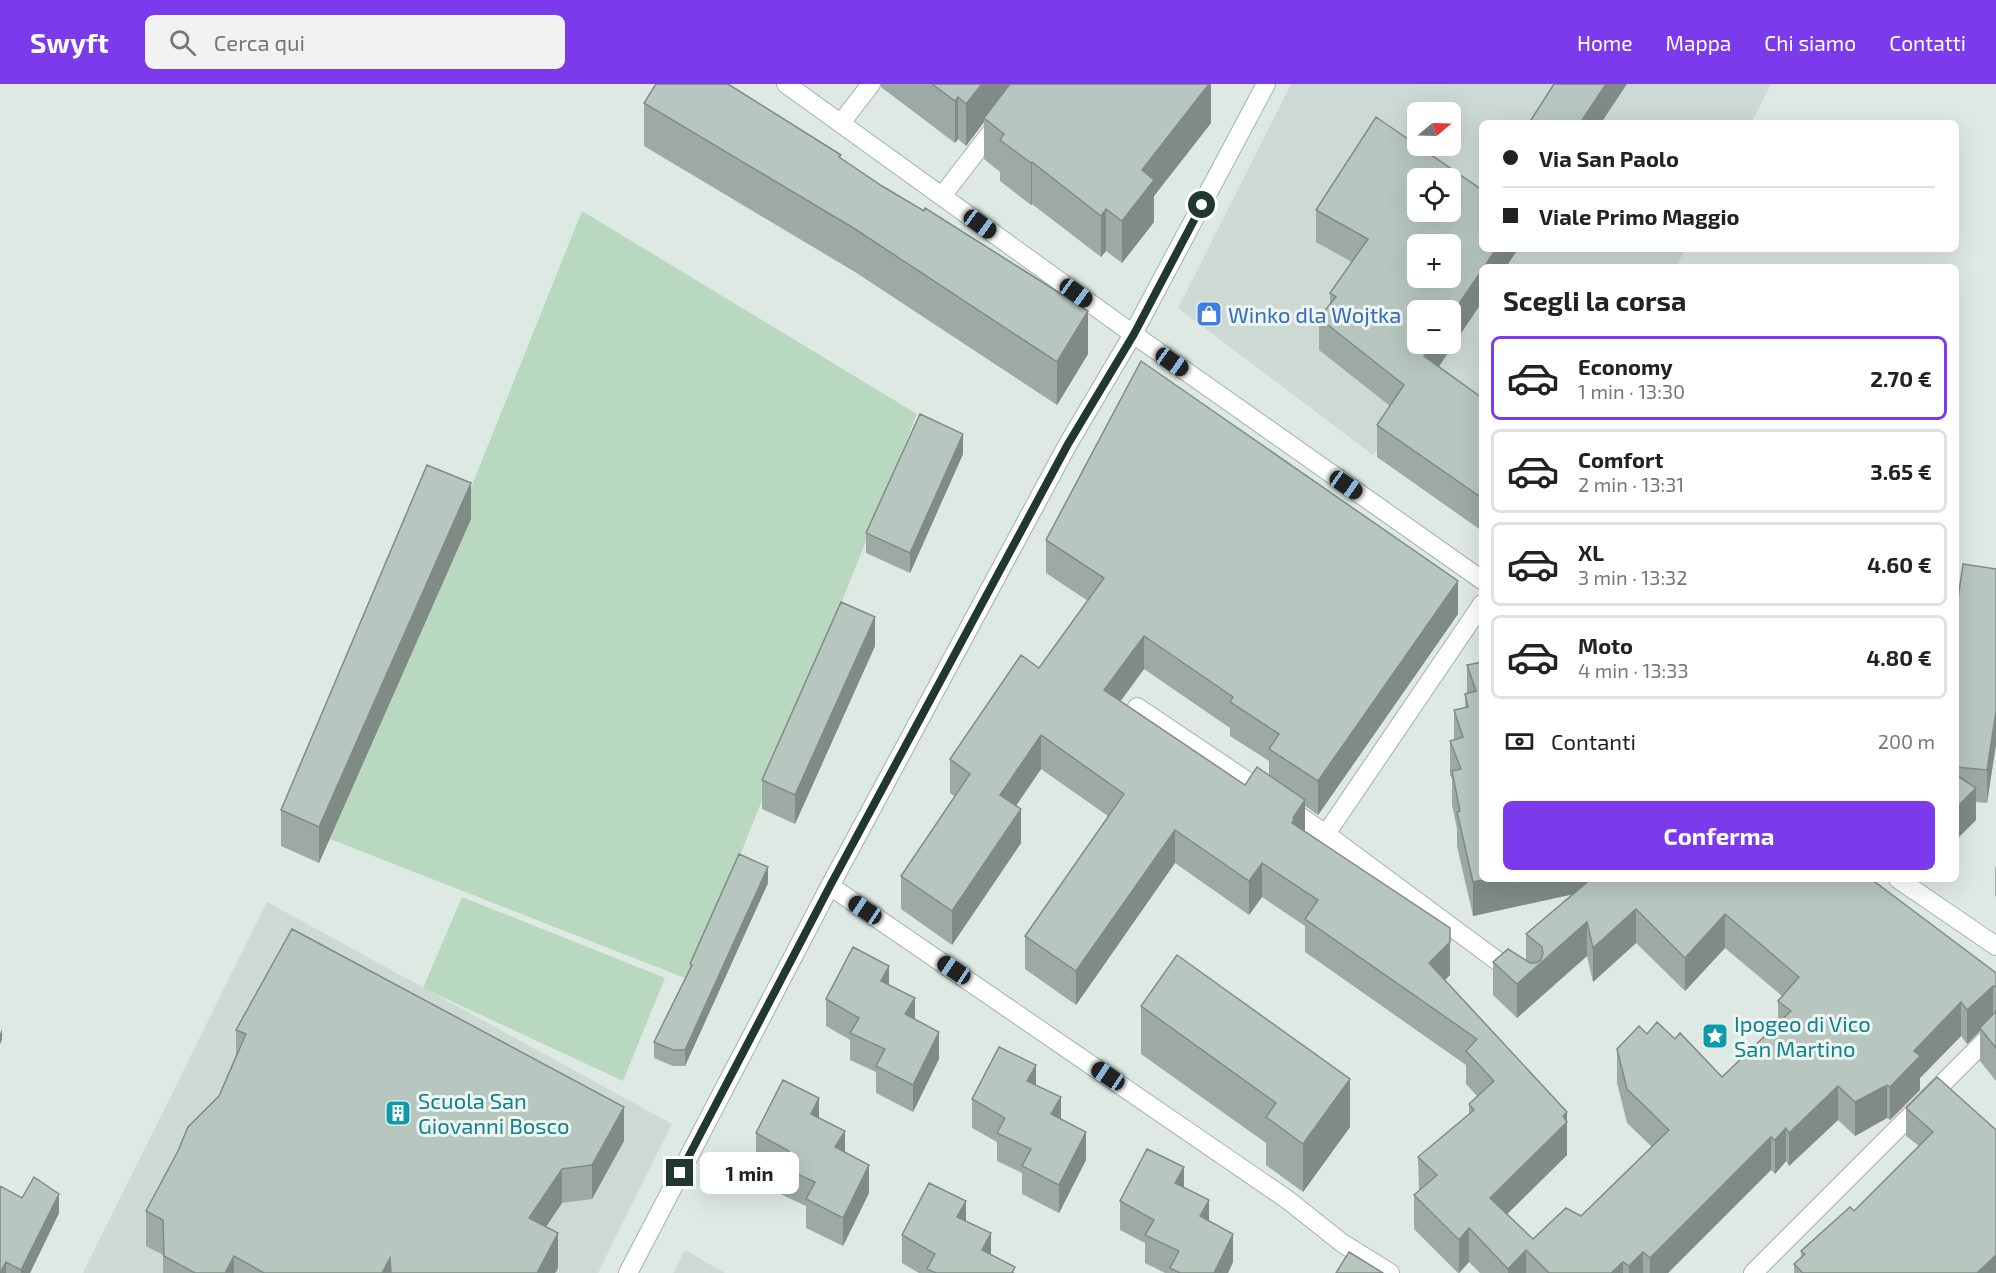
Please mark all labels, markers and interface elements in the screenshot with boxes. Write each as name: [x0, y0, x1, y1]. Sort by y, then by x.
search box: [145, 15, 565, 69]
text: Swyft: [30, 25, 109, 59]
icon: search: [166, 26, 199, 59]
text: Cerca qui: [214, 29, 305, 55]
text: Home: [1577, 30, 1633, 55]
text: Mappa: [1666, 30, 1731, 55]
text: Chi siamo: [1764, 30, 1856, 55]
text: Contatti: [1889, 30, 1966, 55]
north arrow: [1407, 102, 1461, 156]
map controls: [1407, 102, 1461, 354]
text: Via San Paolo: [1539, 145, 1679, 171]
button: locate: [1407, 168, 1461, 222]
route start: [1188, 191, 1215, 218]
text: Viale Primo Maggio: [1539, 203, 1740, 229]
car: [960, 206, 1000, 242]
button: +: [1407, 234, 1461, 288]
car: [1056, 275, 1096, 311]
text: Scegli la corsa: [1503, 284, 1686, 316]
shop icon: Winko dla Wojtka: [1194, 299, 1224, 329]
button: −: [1407, 300, 1461, 354]
place label: Winko dla Wojtka: [1228, 301, 1401, 328]
car: [1152, 344, 1192, 380]
icon: car: [1506, 351, 1560, 405]
text: Economy: [1578, 353, 1673, 379]
text: 2.70 €: [1870, 365, 1932, 391]
text: 1 min · 13:30: [1578, 379, 1685, 403]
icon: car: [1506, 444, 1560, 498]
text: Comfort: [1578, 446, 1663, 472]
text: 3.65 €: [1870, 458, 1932, 484]
car: [1326, 467, 1366, 503]
text: 2 min · 13:31: [1578, 472, 1684, 496]
icon: car: [1506, 537, 1560, 591]
text: XL: [1578, 539, 1604, 565]
text: 4.60 €: [1867, 551, 1932, 577]
text: 3 min · 13:32: [1578, 565, 1687, 589]
icon: car: [1506, 630, 1560, 684]
text: Moto: [1578, 632, 1633, 658]
text: 4.80 €: [1866, 644, 1932, 670]
text: 4 min · 13:33: [1578, 658, 1689, 682]
icon: cash: [1503, 725, 1536, 758]
text: Contanti: [1551, 728, 1636, 754]
text: 200 m: [1878, 729, 1935, 753]
button: Conferma: [1503, 801, 1935, 870]
car: [845, 892, 885, 928]
car: [934, 952, 974, 988]
place label: Ipogeo di Vico San Martino: [1734, 1010, 1871, 1061]
place icon: Ipogeo di Vico San Martino: [1700, 1021, 1730, 1051]
car: [1088, 1058, 1128, 1094]
place label: Scuola San Giovanni Bosco: [418, 1087, 570, 1138]
building icon: Scuola San Giovanni Bosco: [383, 1098, 413, 1128]
callout: 1 min: [701, 1152, 800, 1194]
route end: [666, 1159, 693, 1186]
text: 1 min: [725, 1161, 774, 1185]

